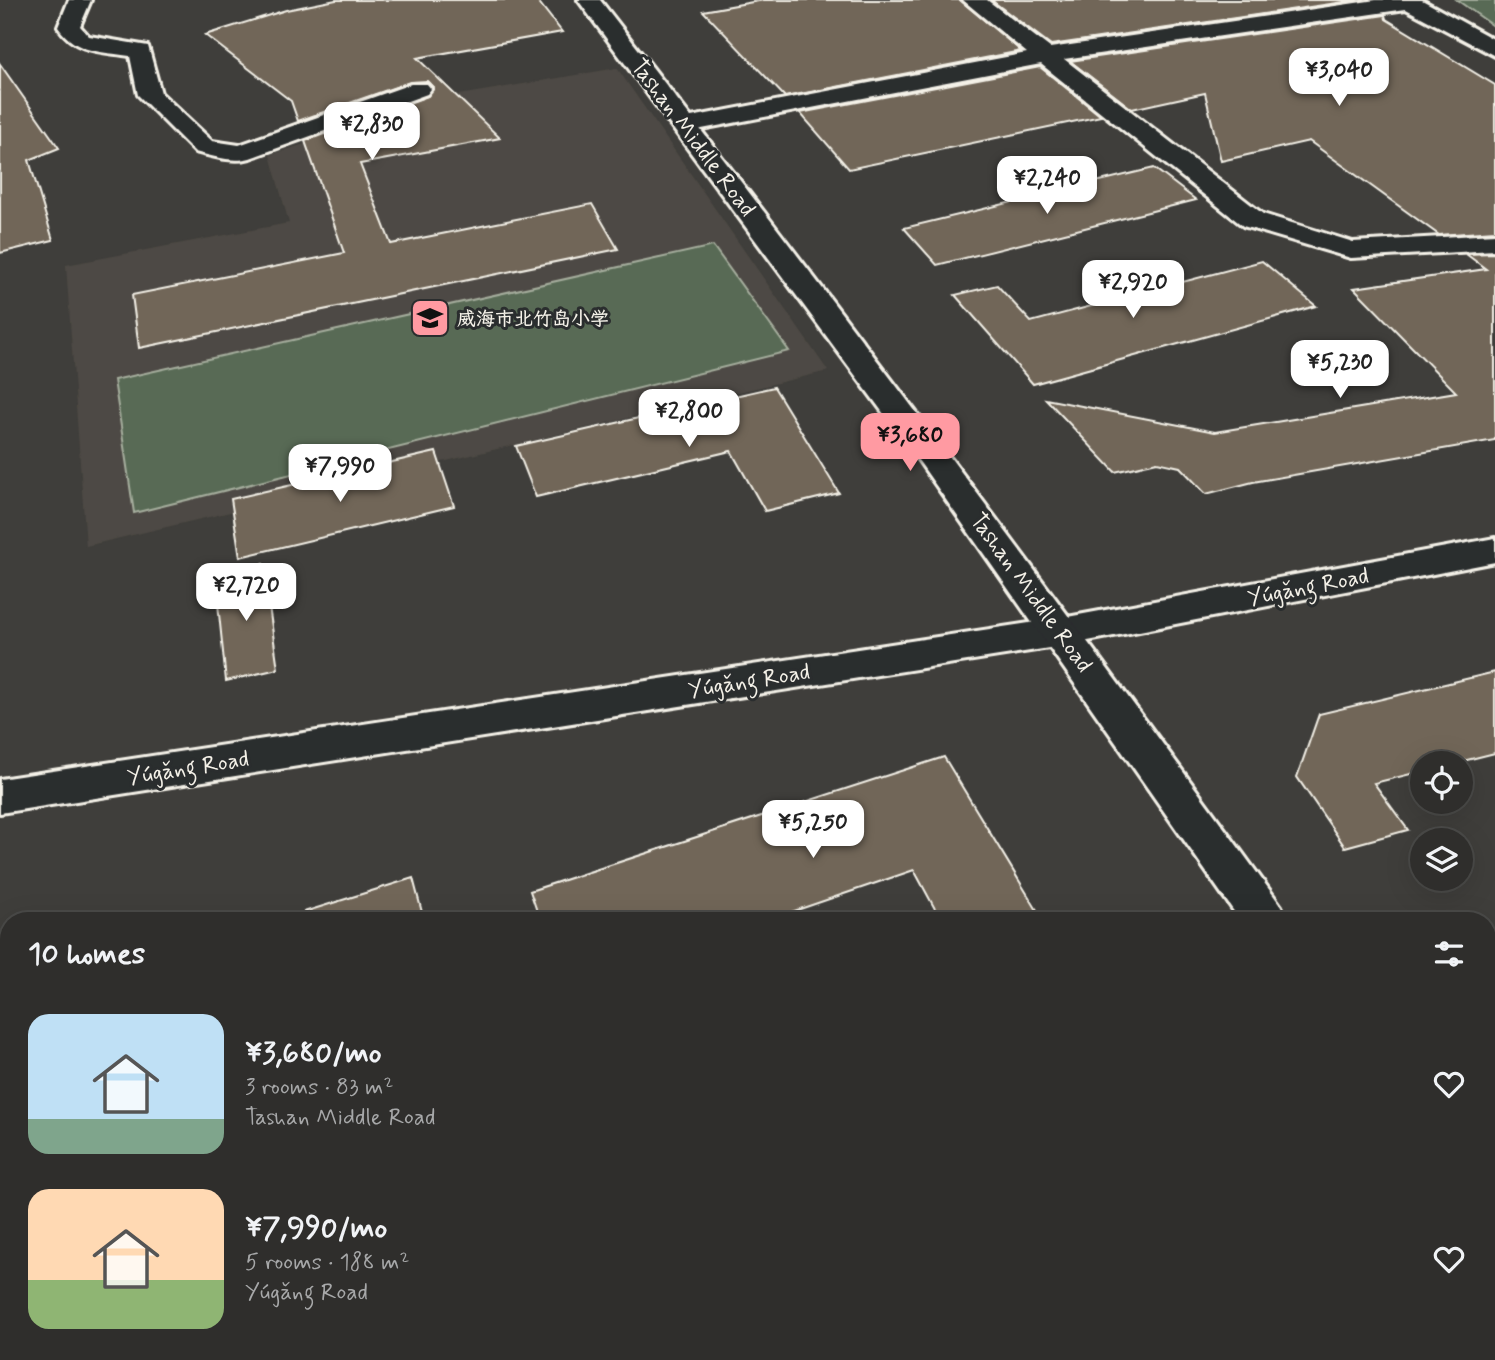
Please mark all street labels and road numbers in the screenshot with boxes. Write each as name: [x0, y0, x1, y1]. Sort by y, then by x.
street label: Tashan Middle Road: [623, 53, 762, 223]
street label: Tashan Middle Road: [962, 507, 1099, 679]
street label: Yúgǎng Road: [1245, 562, 1372, 616]
street label: Yúgǎng Road: [686, 658, 813, 708]
street label: Yúgǎng Road: [125, 745, 252, 795]

